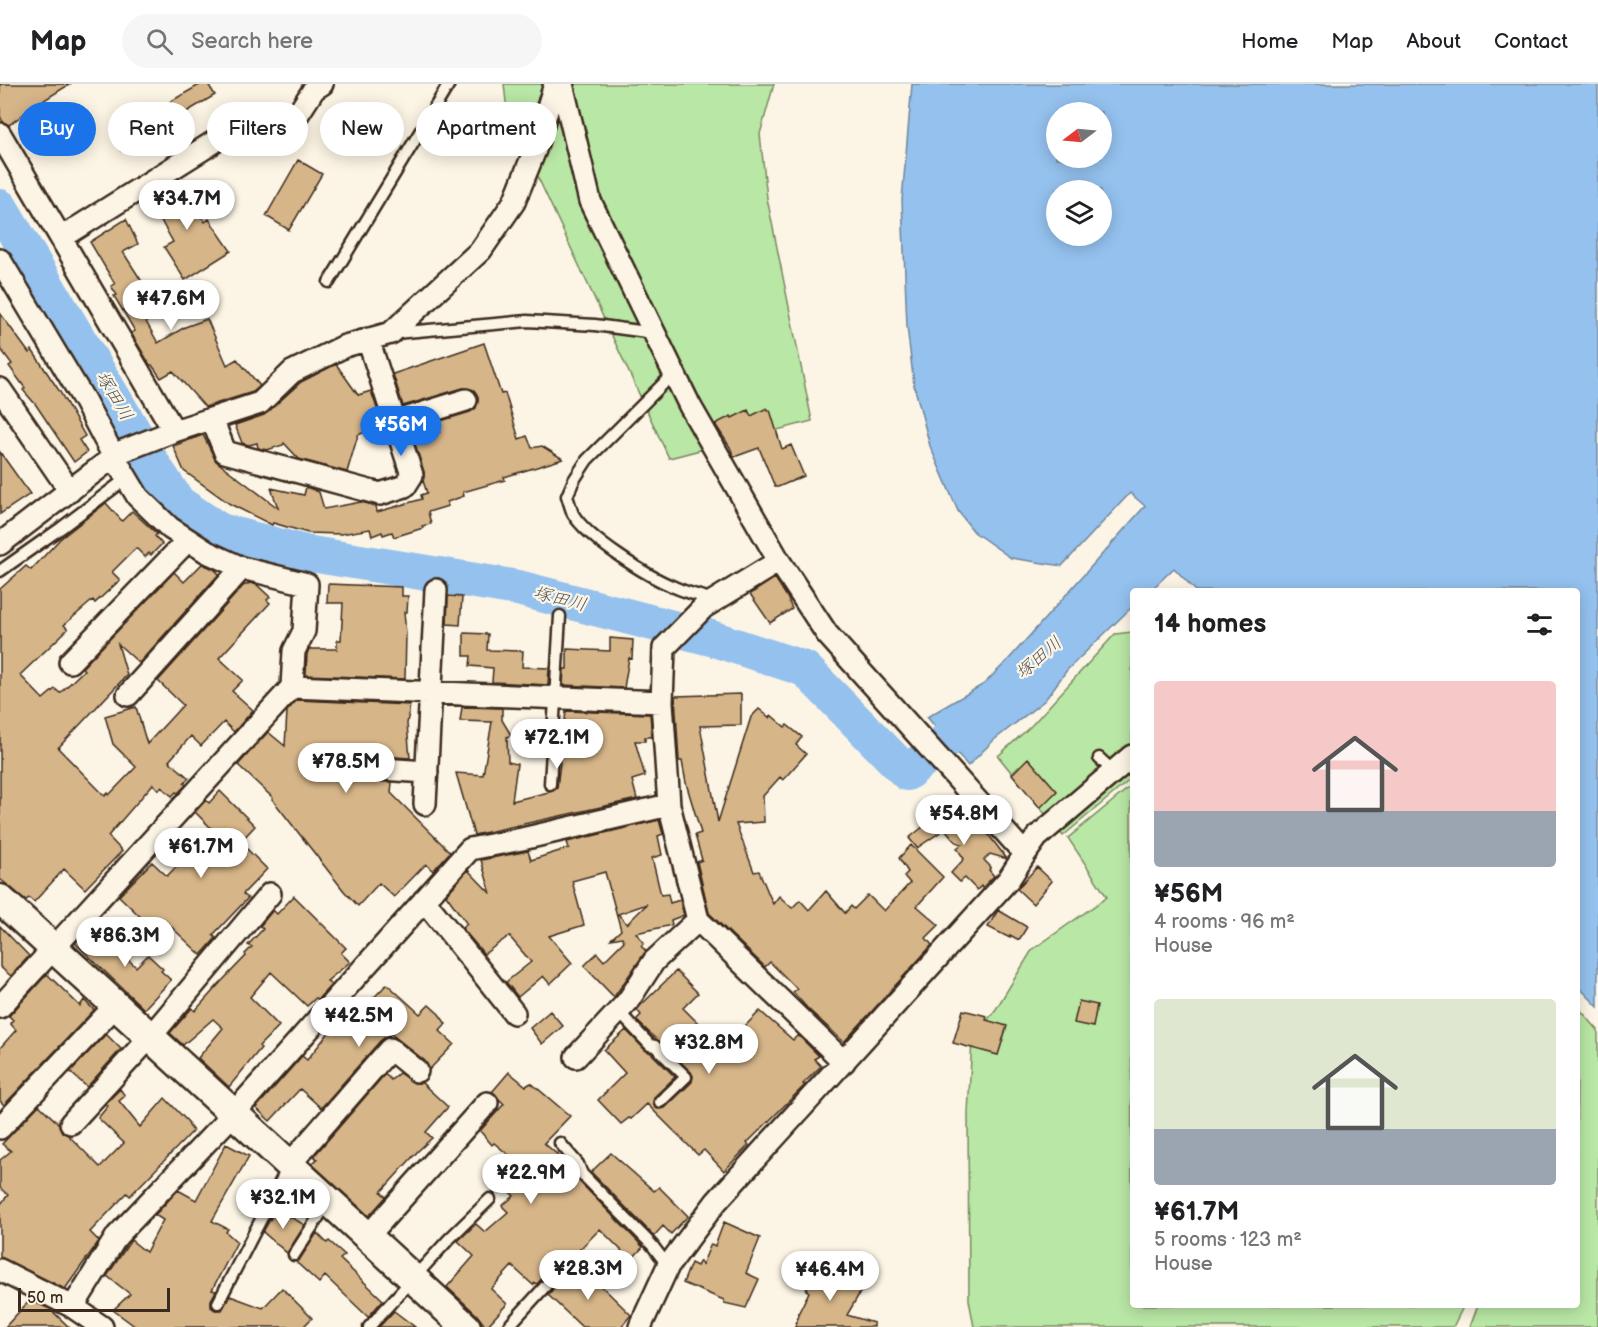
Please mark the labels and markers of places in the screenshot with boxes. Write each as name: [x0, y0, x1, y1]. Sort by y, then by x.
pin: ¥34.7M: [138, 180, 236, 231]
pin: ¥47.6M: [122, 280, 220, 331]
pin: ¥56M: [365, 406, 437, 457]
pin: ¥72.1M: [508, 719, 606, 770]
pin: ¥78.5M: [297, 743, 395, 794]
pin: ¥54.8M: [915, 795, 1013, 846]
pin: ¥61.7M: [152, 828, 250, 879]
pin: ¥86.3M: [76, 917, 174, 968]
pin: ¥42.5M: [310, 997, 408, 1048]
pin: ¥32.8M: [660, 1024, 758, 1075]
pin: ¥22.9M: [482, 1154, 580, 1205]
pin: ¥32.1M: [234, 1179, 332, 1230]
pin: ¥28.3M: [539, 1250, 637, 1301]
pin: ¥46.4M: [781, 1251, 879, 1302]

